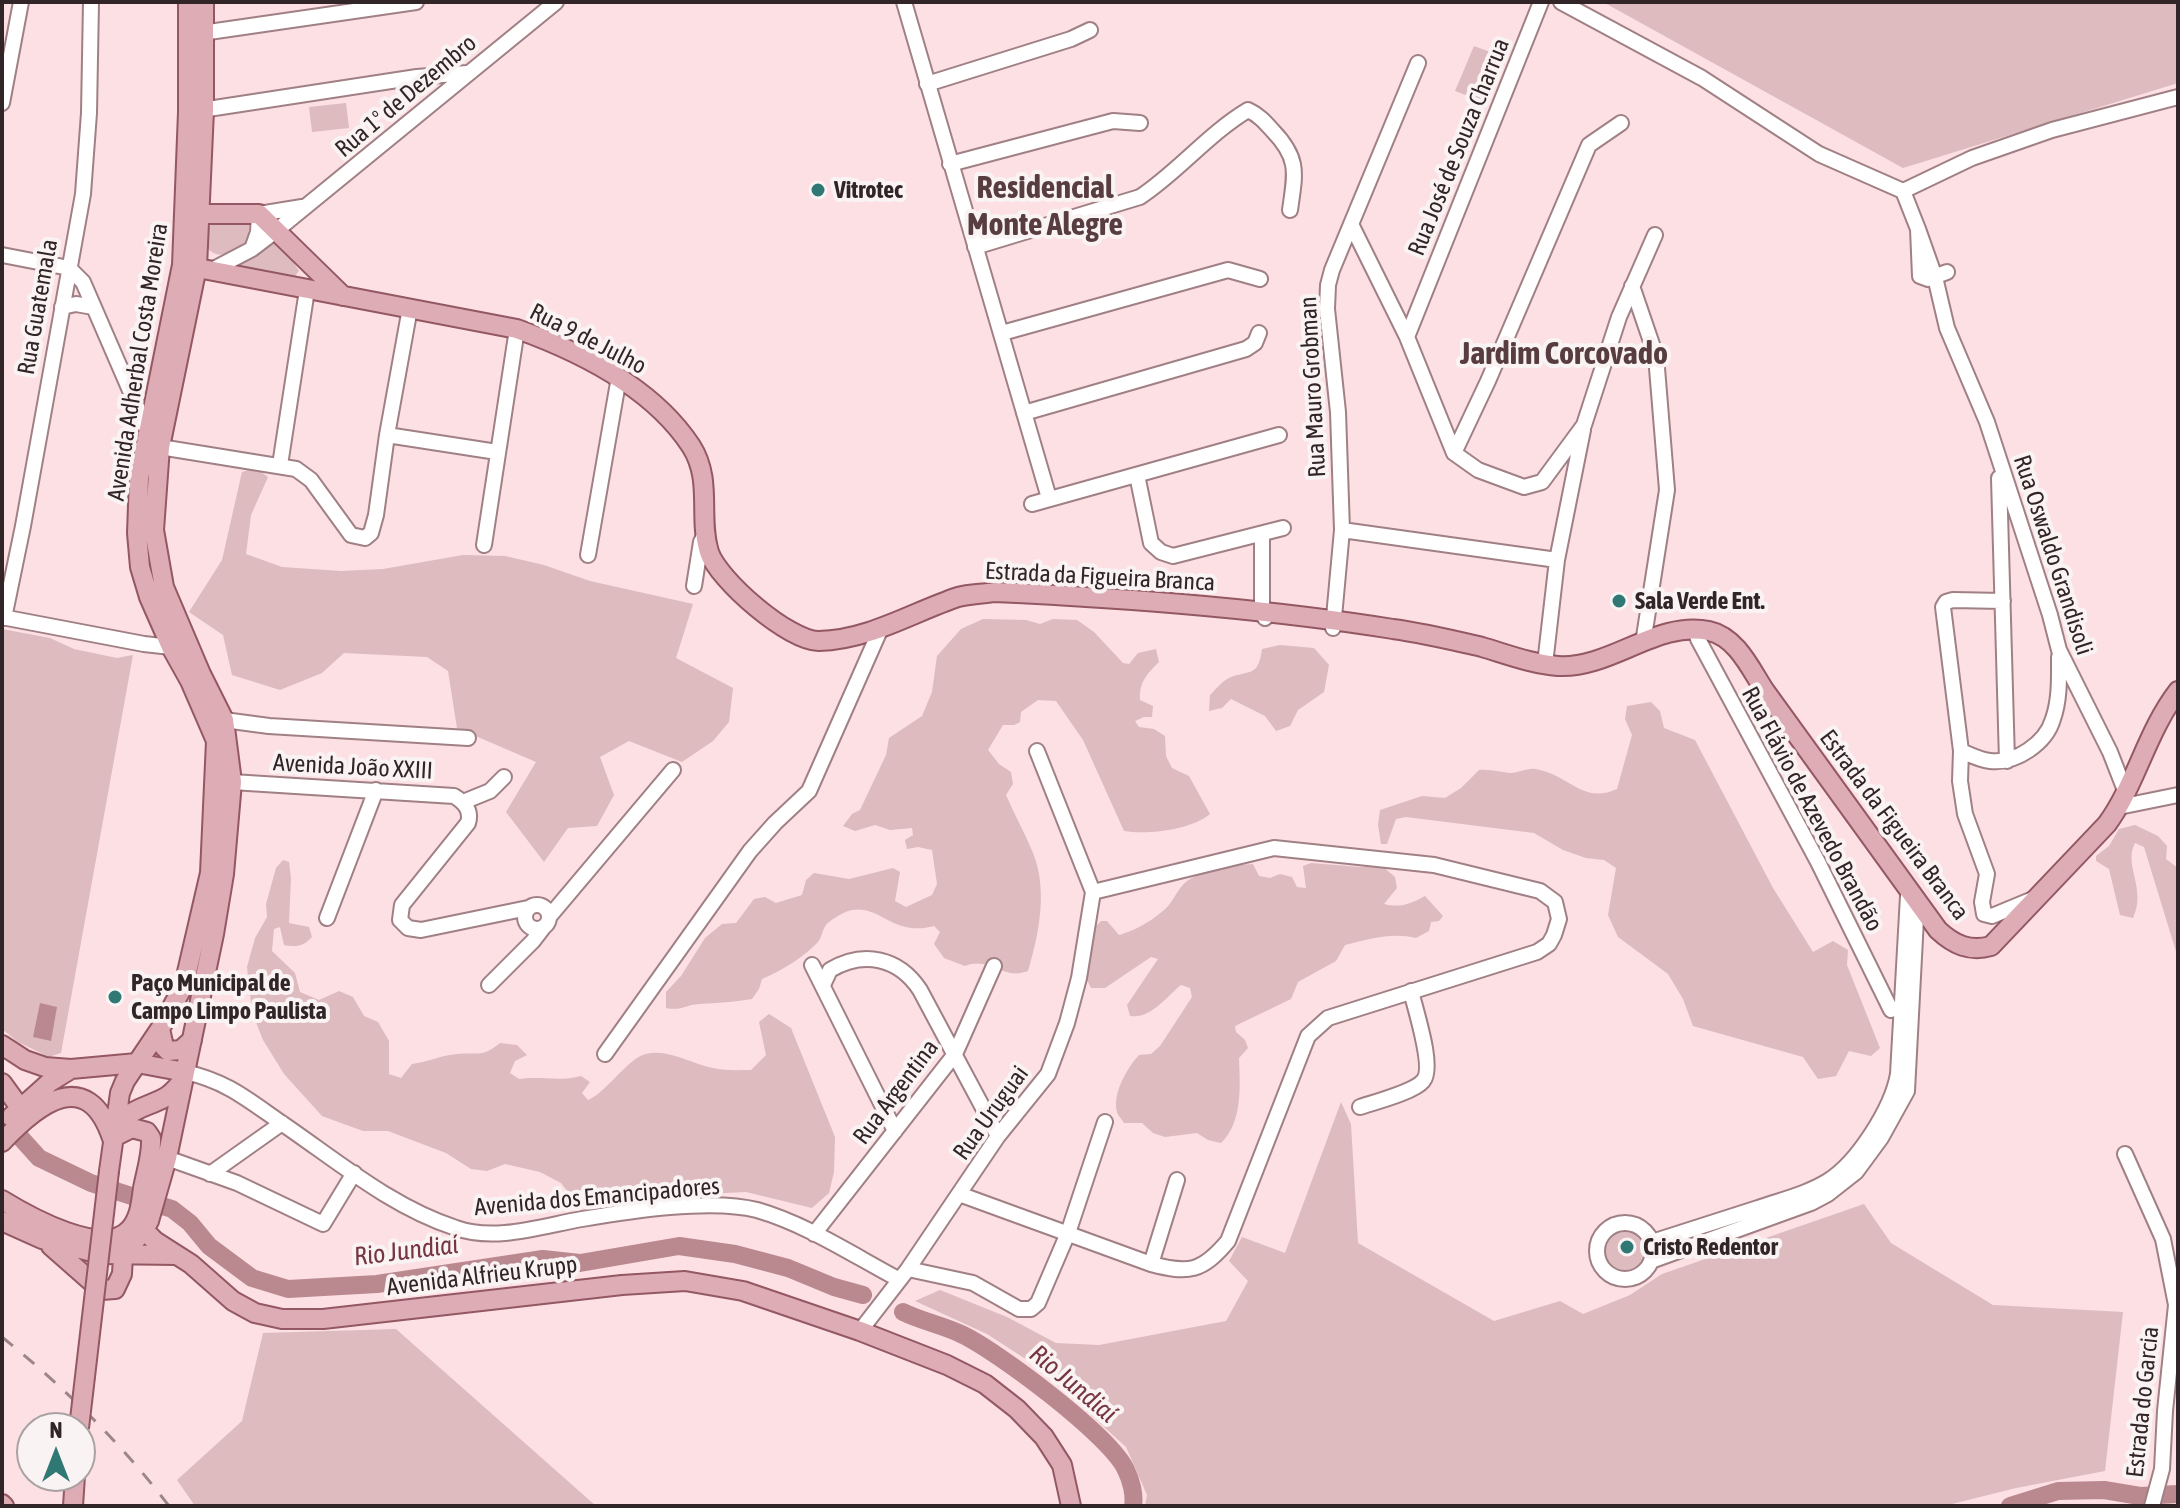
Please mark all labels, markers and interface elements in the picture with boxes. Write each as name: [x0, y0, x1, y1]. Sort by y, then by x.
street label: Rua 1º de Dezembro: [330, 29, 482, 163]
street label: Rua José de Souza Charrua: [1402, 34, 1516, 260]
district label: Residencial Monte Alegre: [967, 169, 1123, 244]
place label: Vitrotec: [834, 176, 903, 204]
marker: Vitrotec: [809, 181, 827, 199]
street label: Avenida Adherbal Costa Moreira: [102, 221, 174, 503]
street label: Rua Guatemala: [12, 237, 64, 377]
street label: Rua Mauro Grobman: [1294, 296, 1332, 478]
street label: Rua 9 de Julho: [525, 297, 651, 381]
district label: Jardim Corcovado: [1460, 335, 1668, 373]
street label: Rua Oswaldo Grandisoli: [2007, 451, 2099, 659]
street label: Estrada da Figueira Branca: [984, 557, 1216, 597]
place label: Sala Verde Ent.: [1635, 587, 1765, 615]
marker: Sala Verde Ent.: [1610, 592, 1628, 610]
street label: Rua Flávio de Azevedo Brandão: [1735, 682, 1889, 936]
street label: Estrada da Figueira Branca: [1813, 724, 1975, 926]
street label: Avenida João XXIII: [272, 748, 434, 786]
place label: Paço Municipal de Campo Limpo Paulista: [131, 969, 327, 1025]
marker: Paço Municipal de Campo Limpo Paulista: [106, 988, 124, 1006]
street label: Rua Argentina: [847, 1034, 945, 1150]
street label: Rua Uruguai: [947, 1060, 1035, 1166]
street label: Avenida dos Emancipadores: [473, 1172, 721, 1222]
water label: Rio Jundiaí: [352, 1229, 460, 1273]
place label: Cristo Redentor: [1643, 1233, 1778, 1261]
marker: Cristo Redentor: [1618, 1238, 1636, 1256]
street label: Avenida Alfrieu Krupp: [385, 1250, 579, 1302]
street label: Estrada do Garcia: [2121, 1325, 2165, 1479]
water label: Rio Jundiaí: [1023, 1338, 1123, 1430]
north arrow: [16, 1412, 96, 1492]
text: N: [50, 1417, 62, 1443]

